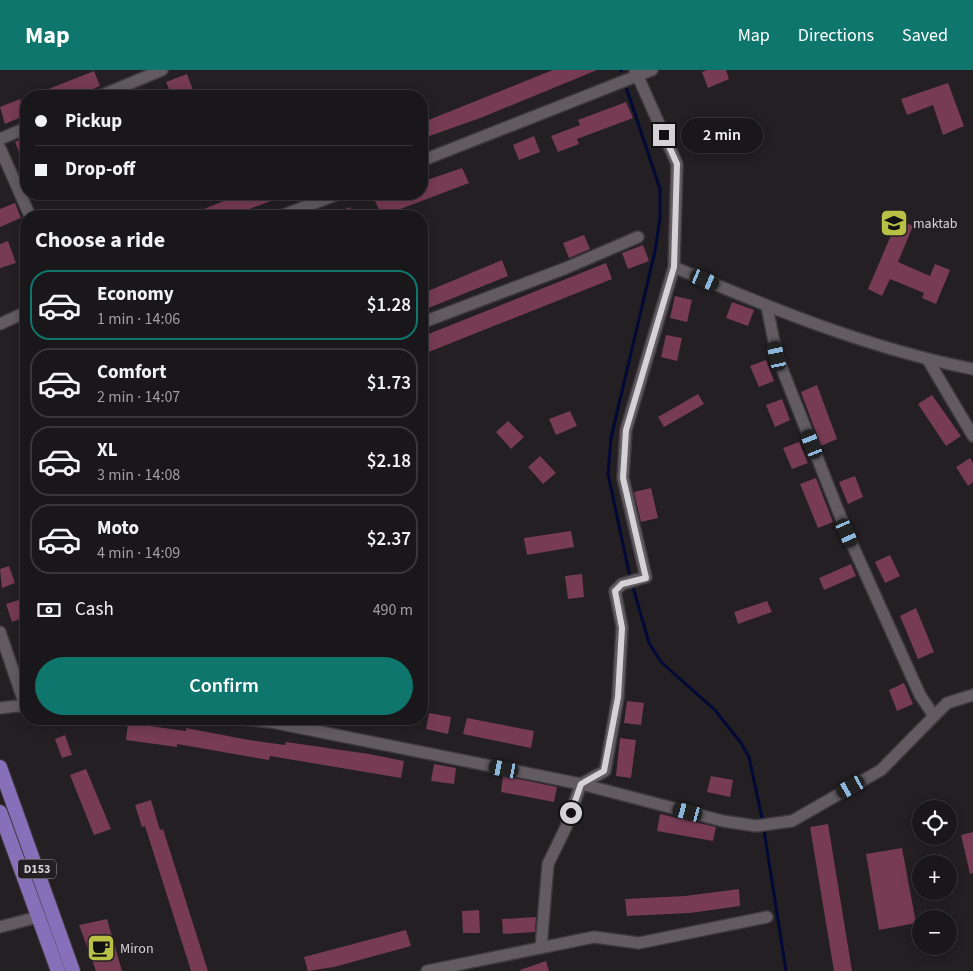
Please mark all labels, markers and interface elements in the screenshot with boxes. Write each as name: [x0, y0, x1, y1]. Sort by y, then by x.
text: Map: [25, 18, 70, 53]
text: Map: [738, 23, 770, 48]
text: Directions: [798, 23, 874, 48]
text: Saved: [902, 23, 948, 48]
text: Pickup: [65, 108, 122, 135]
callout: 2 min: [682, 118, 764, 152]
route end: [653, 124, 675, 146]
text: 2 min: [703, 124, 741, 146]
text: Drop-off: [65, 156, 135, 183]
school or university icon: maktab: [879, 208, 909, 238]
place label: maktab: [913, 214, 958, 234]
text: Choose a ride: [35, 224, 165, 256]
car: [688, 267, 721, 293]
text: Economy: [97, 281, 174, 308]
icon: car: [37, 283, 82, 328]
text: $1.28: [367, 292, 411, 319]
text: 1 min · 14:06: [97, 308, 180, 330]
car: [766, 340, 787, 372]
text: Comfort: [97, 359, 167, 386]
icon: car: [37, 361, 82, 406]
text: $1.73: [367, 370, 411, 397]
text: 2 min · 14:07: [97, 386, 180, 408]
car: [799, 427, 824, 461]
text: XL: [97, 437, 118, 464]
icon: car: [37, 439, 82, 484]
text: $2.18: [367, 448, 411, 475]
text: 3 min · 14:08: [97, 464, 180, 486]
text: Moto: [97, 515, 139, 542]
car: [834, 516, 859, 550]
icon: car: [37, 517, 82, 562]
text: $2.37: [367, 526, 411, 553]
text: 4 min · 14:09: [97, 542, 180, 564]
icon: cash: [35, 596, 63, 624]
text: Cash: [75, 596, 114, 623]
text: 490 m: [373, 599, 413, 621]
button: Confirm: [35, 657, 413, 715]
car: [487, 759, 520, 779]
car: [834, 773, 867, 801]
map controls: [912, 800, 957, 955]
button: locate: [912, 800, 957, 845]
car: [671, 801, 704, 823]
route start: [560, 802, 582, 824]
button: +: [912, 855, 957, 900]
road number: D153: [18, 860, 56, 879]
button: −: [912, 910, 957, 955]
cafe icon: Miron: [86, 933, 116, 963]
place label: Miron: [120, 939, 154, 959]

